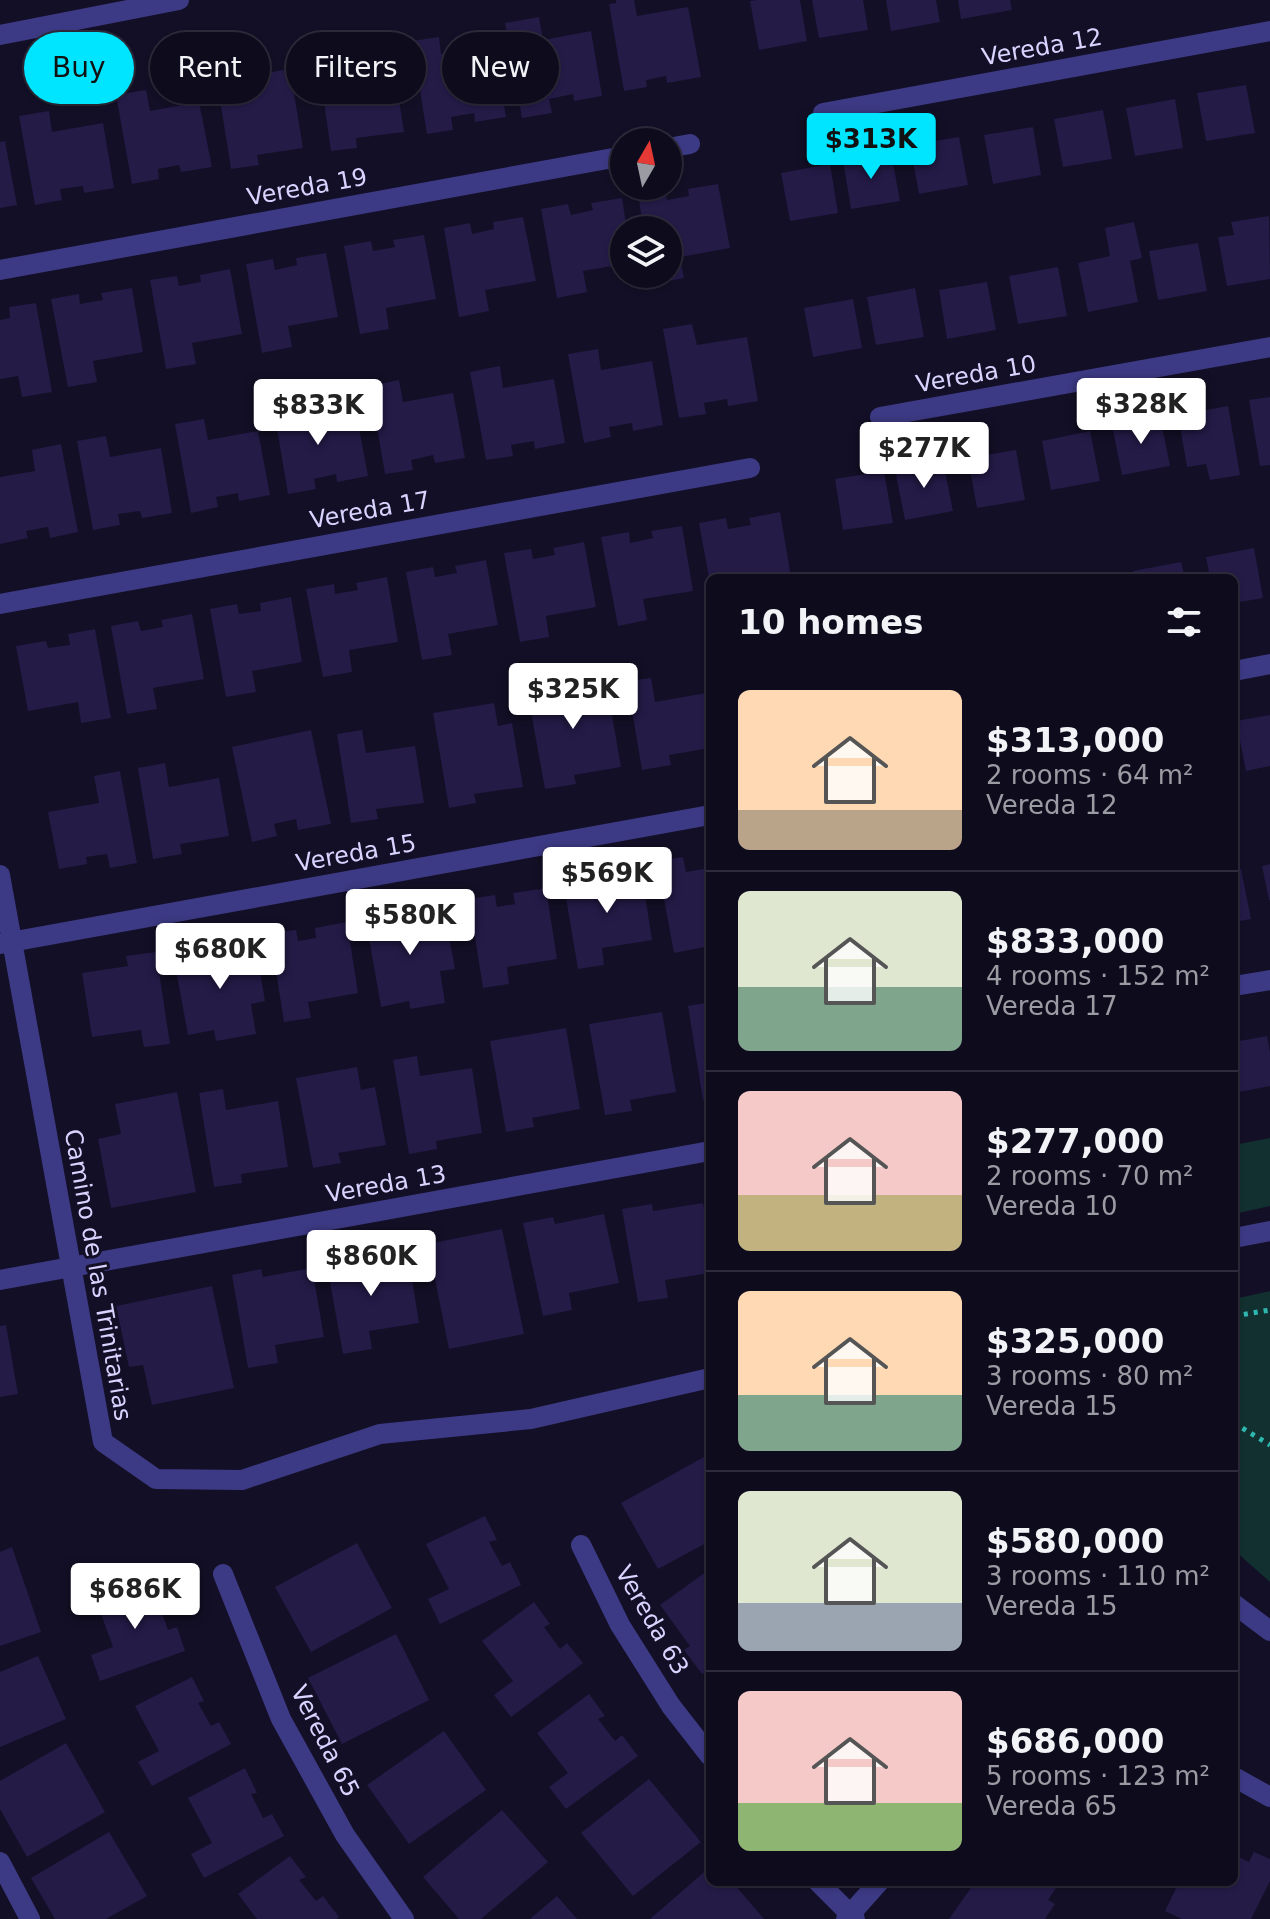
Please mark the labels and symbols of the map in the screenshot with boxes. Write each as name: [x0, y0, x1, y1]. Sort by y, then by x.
street label: Vereda 12: [980, 23, 1104, 71]
pin: $313K: [815, 113, 927, 181]
north arrow: [610, 128, 682, 200]
street label: Vereda 19: [245, 163, 369, 211]
street label: Vereda 10: [914, 350, 1038, 398]
pin: $328K: [1085, 378, 1197, 446]
pin: $833K: [262, 379, 374, 447]
pin: $277K: [868, 422, 980, 490]
street label: Vereda 17: [308, 486, 432, 534]
pin: $325K: [517, 663, 629, 731]
street label: Vereda 15: [294, 829, 418, 877]
pin: $569K: [551, 847, 663, 915]
pin: $580K: [354, 889, 466, 957]
pin: $680K: [164, 923, 276, 991]
street label: Camino de las Trinitarias: [59, 1127, 137, 1423]
street label: Vereda 13: [324, 1160, 448, 1208]
pin: $860K: [315, 1230, 427, 1298]
street label: Vereda 63: [609, 1560, 695, 1680]
pin: $686K: [79, 1563, 191, 1631]
street label: Vereda 65: [285, 1680, 365, 1802]

